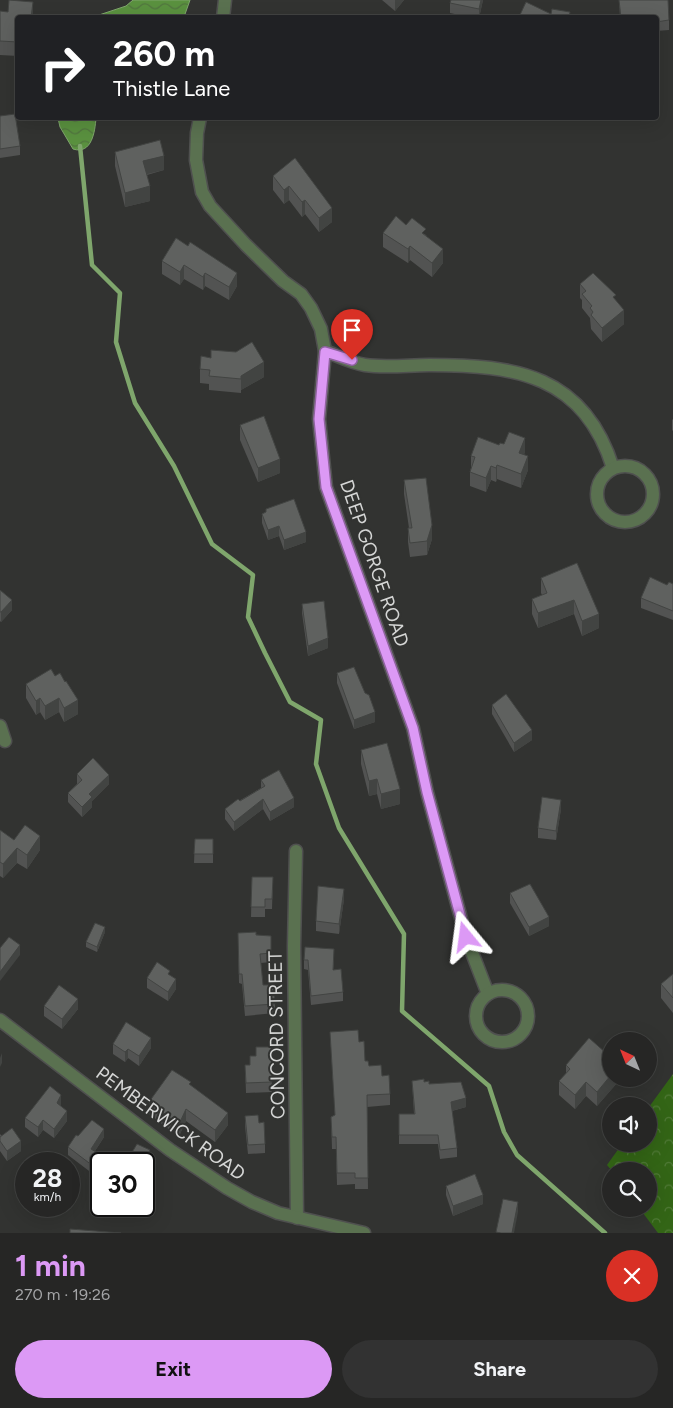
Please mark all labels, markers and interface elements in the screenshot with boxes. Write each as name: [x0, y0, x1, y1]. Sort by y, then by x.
text: 260 m: [113, 33, 215, 75]
icon: right: [30, 35, 95, 100]
text: Thistle Lane: [113, 75, 230, 102]
pin: [331, 309, 373, 360]
icon: arrive: [338, 316, 366, 344]
street label: DEEP GORGE ROAD: [335, 477, 414, 650]
position arrow: [439, 910, 491, 962]
street label: CONCORD STREET: [264, 950, 289, 1119]
north arrow: [602, 1032, 658, 1088]
map controls: [602, 1032, 657, 1217]
street label: PEMBERWICK ROAD: [92, 1061, 250, 1185]
button: sound: [602, 1097, 657, 1152]
speed limit sign: 30: [90, 1152, 155, 1217]
button: search: [602, 1162, 657, 1217]
text: 28: [33, 1163, 62, 1193]
text: km/h: [34, 1190, 61, 1204]
text: 1 min: [15, 1247, 86, 1284]
button: close: [606, 1250, 658, 1302]
text: 270 m · 19:26: [15, 1285, 110, 1304]
button: Exit: [15, 1340, 332, 1398]
button: Share: [342, 1340, 658, 1398]

